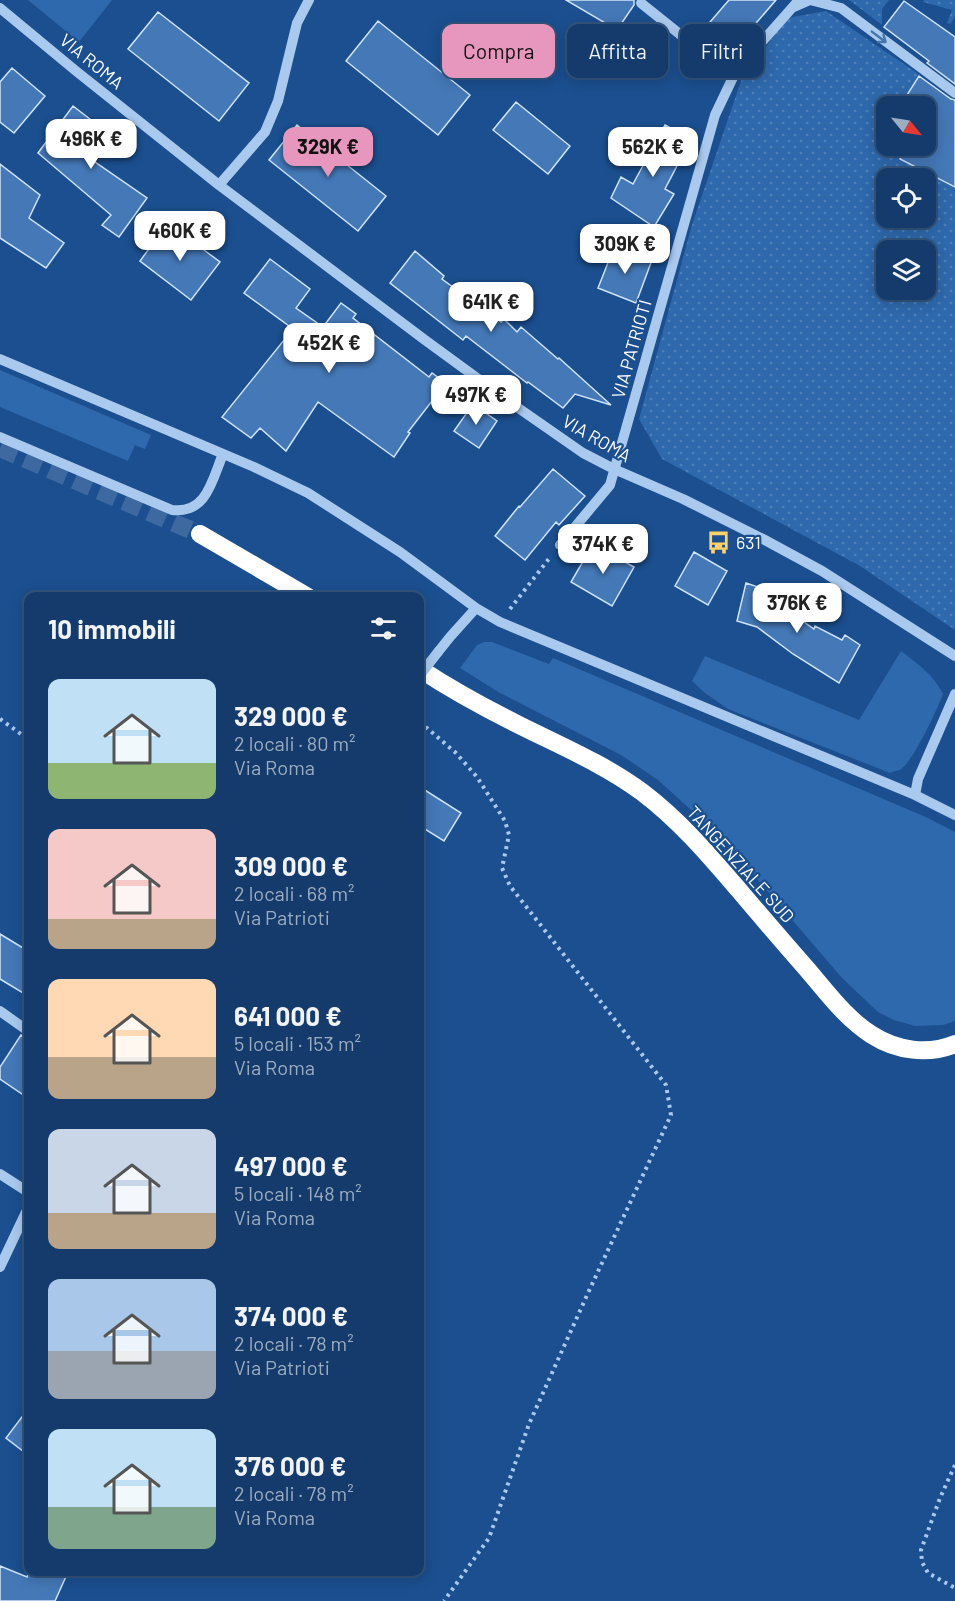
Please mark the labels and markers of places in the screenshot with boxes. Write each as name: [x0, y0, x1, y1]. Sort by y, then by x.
pin: 496K €: [42, 119, 140, 170]
pin: 329K €: [279, 127, 377, 178]
pin: 562K €: [604, 127, 702, 178]
pin: 460K €: [131, 211, 229, 262]
pin: 309K €: [576, 224, 674, 275]
pin: 641K €: [442, 282, 540, 333]
pin: 452K €: [280, 323, 378, 374]
pin: 497K €: [427, 375, 525, 426]
pin: 374K €: [554, 524, 652, 575]
bus stop icon: 631: [705, 529, 731, 555]
place label: 631: [736, 531, 761, 553]
pin: 376K €: [748, 583, 846, 634]

